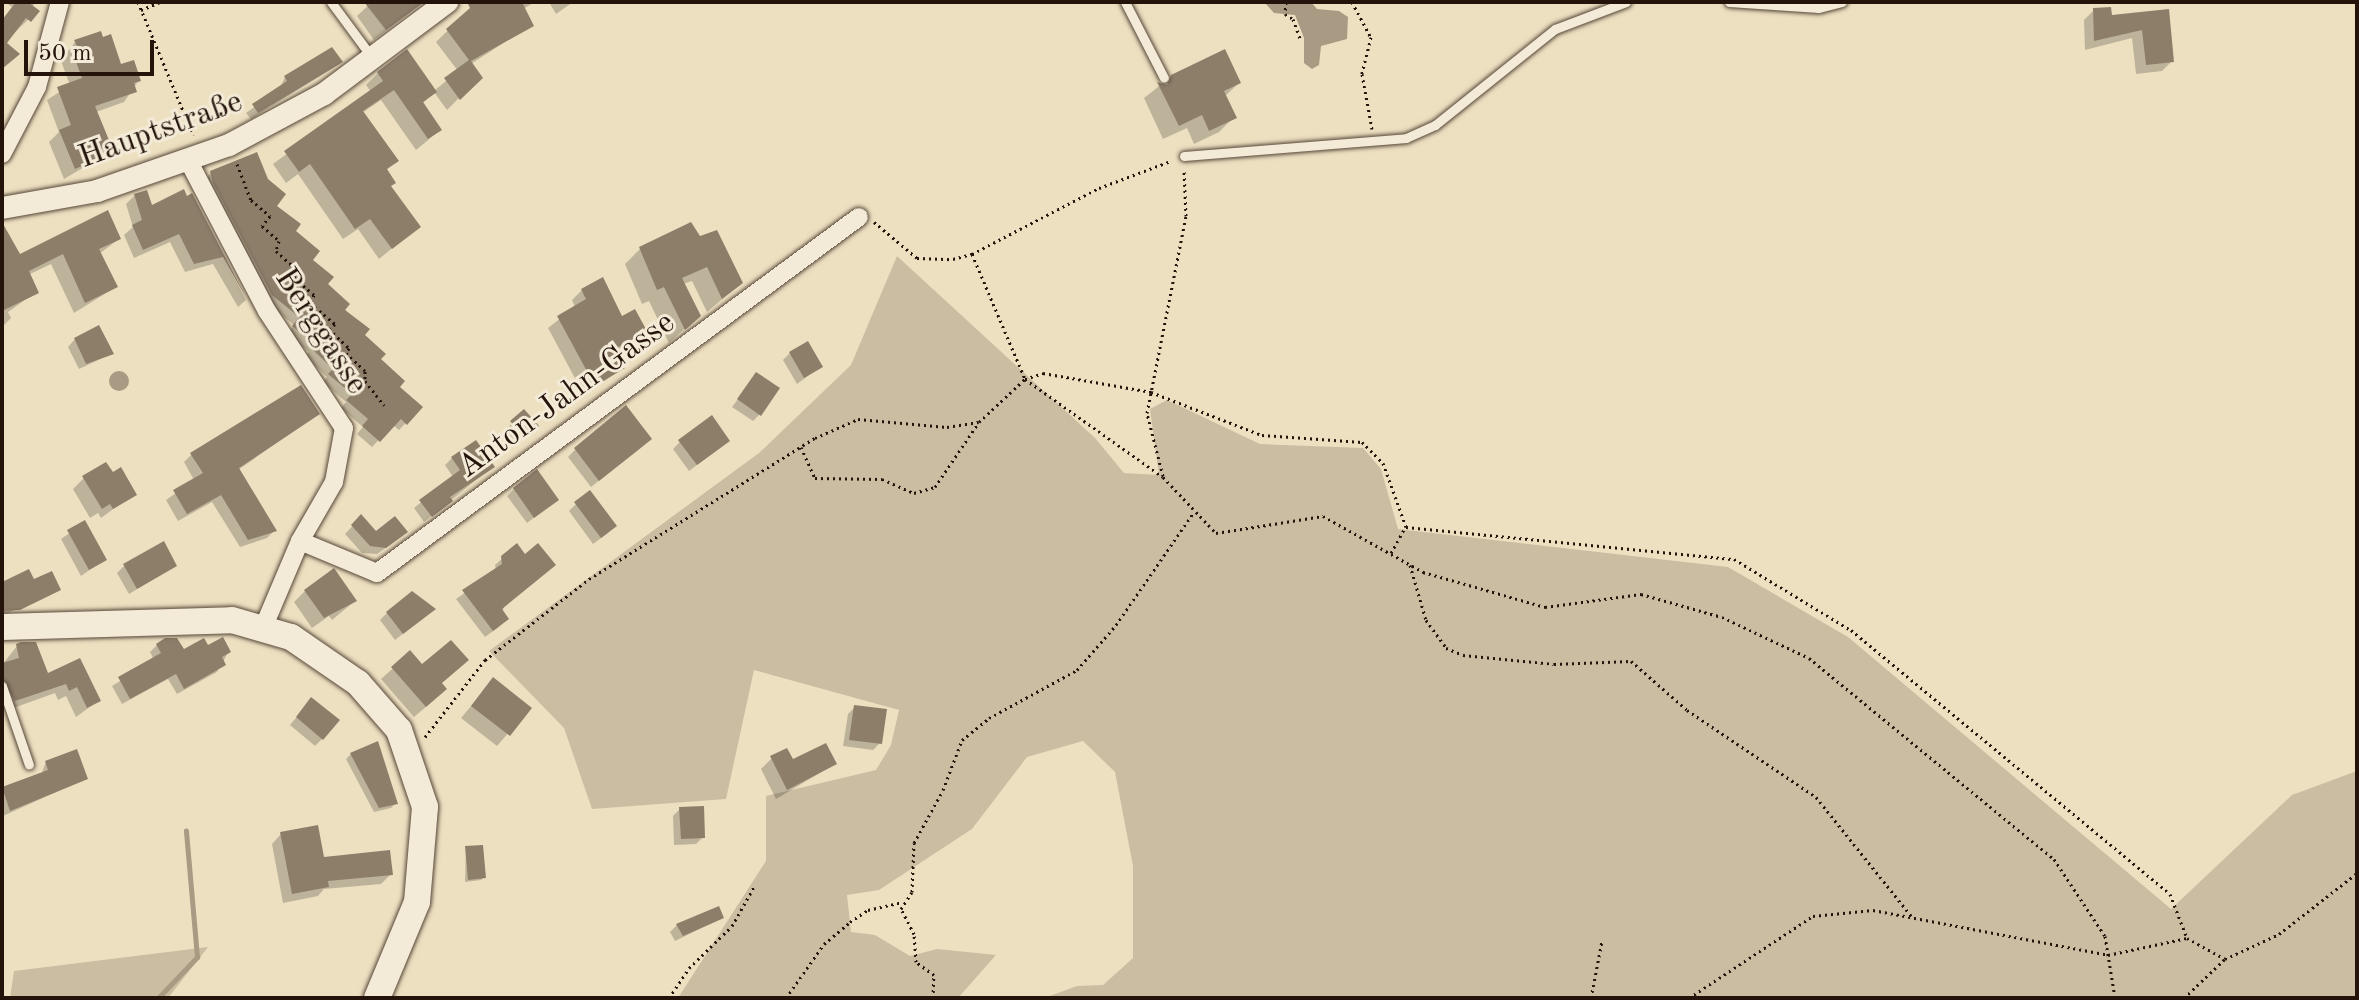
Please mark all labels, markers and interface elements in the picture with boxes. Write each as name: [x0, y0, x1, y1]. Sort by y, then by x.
scale bar: [28, 24, 158, 74]
text: 50 m: [38, 42, 92, 66]
street label: Hauptstraße: [74, 84, 248, 178]
street label: Berggasse: [265, 262, 375, 402]
street label: Anton-Jahn-Gasse: [451, 304, 683, 488]

